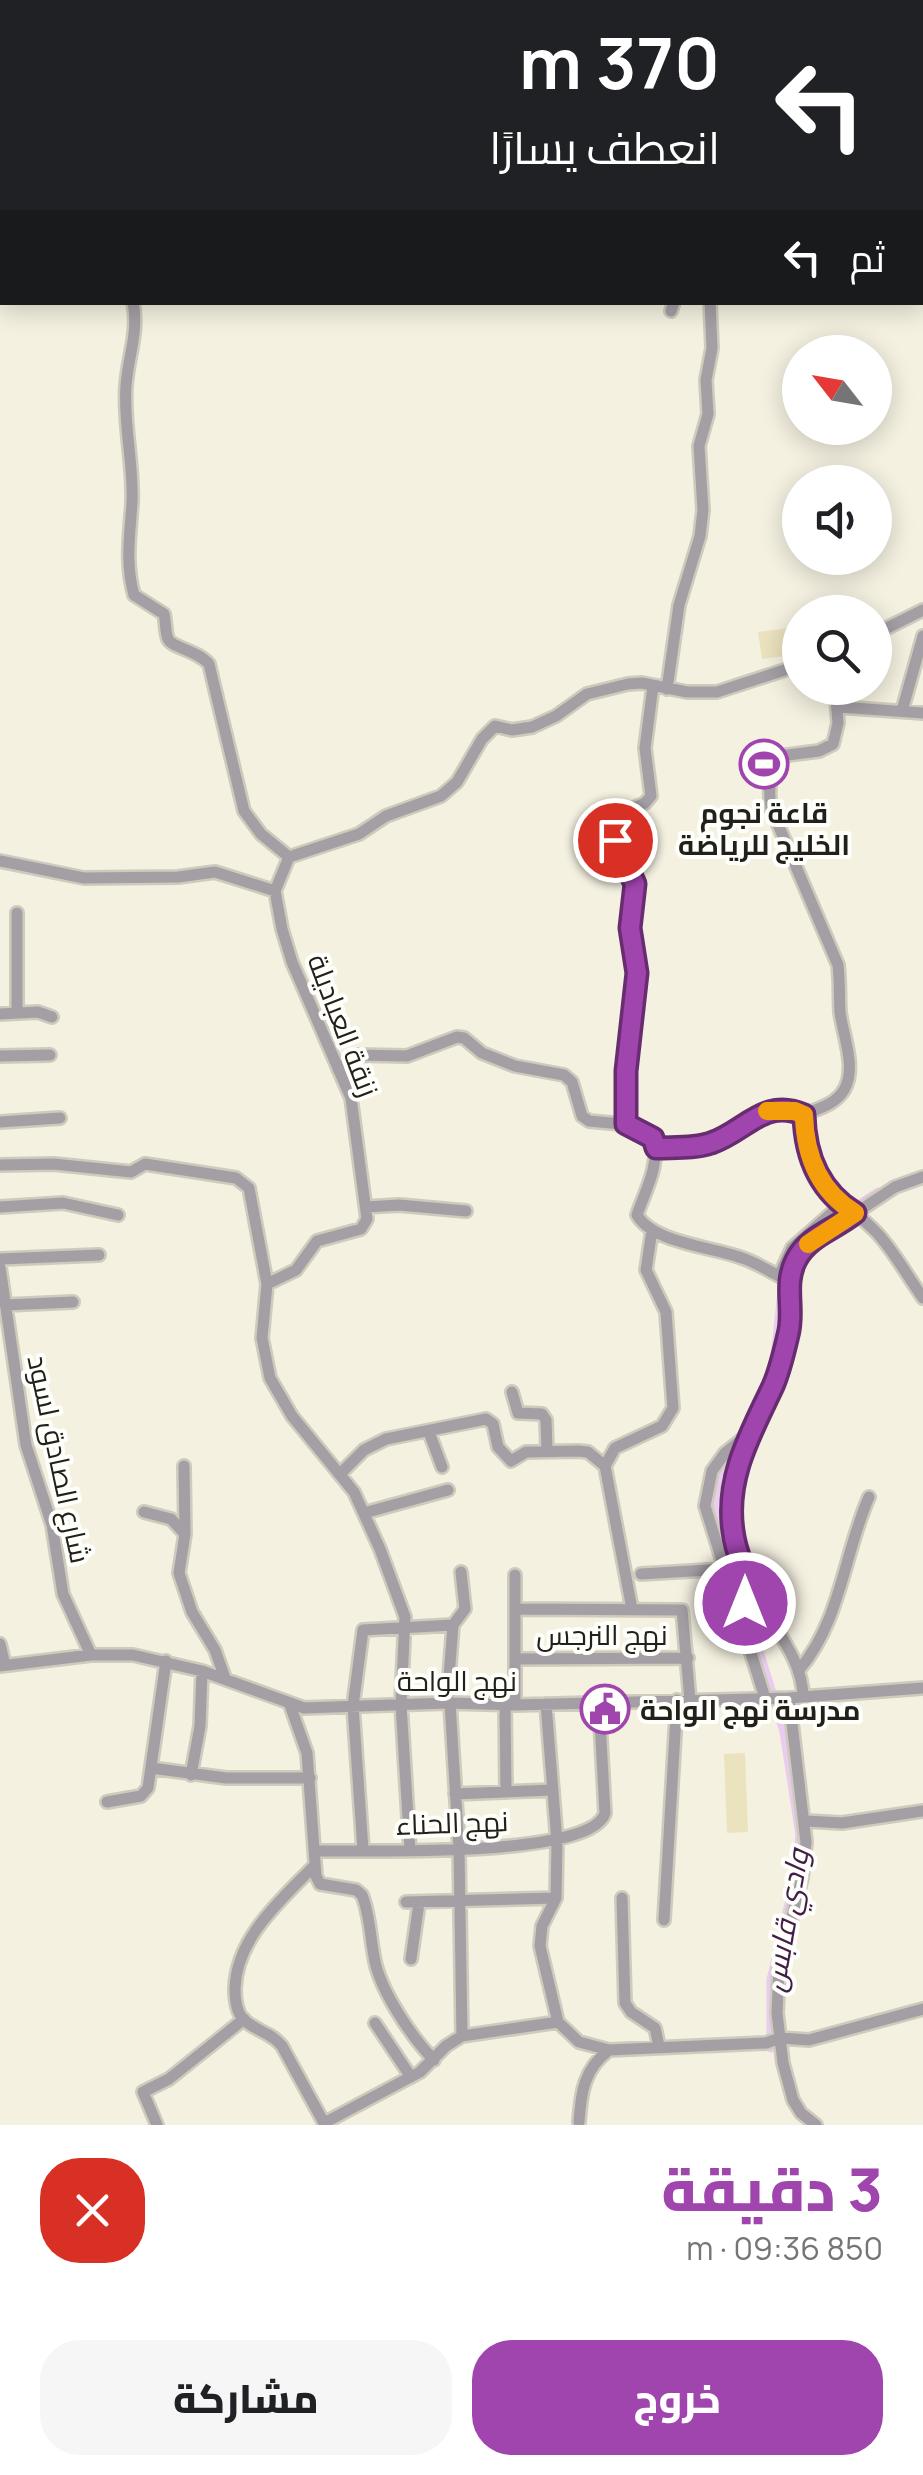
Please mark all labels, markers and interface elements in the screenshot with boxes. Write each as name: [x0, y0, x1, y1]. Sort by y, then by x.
text: 370 m: [519, 14, 720, 110]
icon: left: [755, 40, 885, 170]
text: انعطف يسارًا: [489, 116, 720, 178]
icon: left: [775, 230, 830, 285]
text: ثم: [850, 231, 885, 283]
north arrow: [782, 335, 892, 445]
map controls: [782, 335, 892, 705]
button: sound: [782, 465, 892, 575]
button: search: [782, 595, 892, 705]
sports icon: قاعة نجوم الخليج للرياضة: [738, 738, 790, 790]
place label: قاعة نجوم الخليج للرياضة: [678, 793, 850, 864]
pin: [573, 798, 658, 883]
icon: arrive: [588, 813, 643, 868]
street label: زنقة العباديلة: [299, 948, 389, 1102]
street label: شارع الصادق لسود: [18, 1351, 101, 1567]
position arrow: [693, 1551, 797, 1655]
street label: نهج النرجس: [536, 1615, 668, 1654]
street label: نهج الواحة: [397, 1661, 517, 1700]
public building icon: مدرسة نهج الواحة: [579, 1683, 631, 1735]
place label: مدرسة نهج الواحة: [640, 1690, 861, 1729]
street label: نهج الحناء: [395, 1801, 509, 1844]
water label: وادي قابس: [752, 1844, 822, 1995]
text: 3 دقيقة: [661, 2147, 883, 2229]
button: close: [40, 2158, 145, 2263]
text: 850 m · 09:36: [686, 2226, 883, 2270]
button: مشاركة: [40, 2340, 452, 2455]
button: خروج: [472, 2340, 883, 2455]

